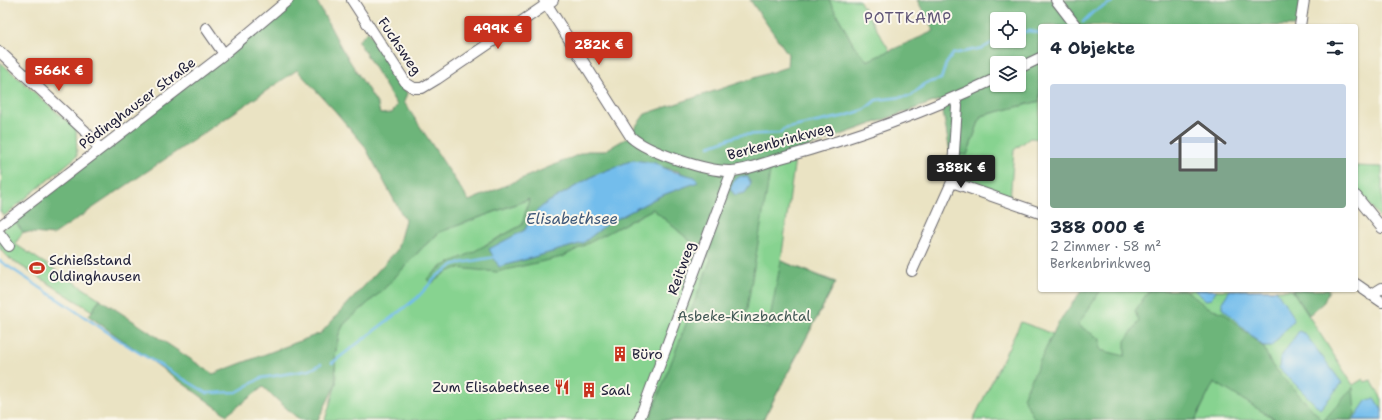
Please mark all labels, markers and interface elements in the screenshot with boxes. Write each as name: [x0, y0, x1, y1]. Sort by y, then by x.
district label: POTTKAMP: [864, 8, 952, 28]
map controls: [990, 12, 1026, 92]
button: locate: [990, 12, 1026, 48]
street label: Fuchsweg: [374, 14, 426, 78]
pin: 499K €: [465, 16, 531, 50]
text: 499K €: [473, 20, 523, 37]
pin: 282K €: [566, 32, 632, 66]
text: 282K €: [574, 36, 624, 53]
text: 4 Objekte: [1050, 37, 1135, 59]
icon: filters: [1324, 37, 1346, 59]
street label: Pödinghauser Straße: [75, 53, 199, 153]
button: layers: [990, 56, 1026, 92]
pin: 566K €: [26, 58, 92, 92]
text: 566K €: [35, 62, 83, 79]
icon: home: [1162, 110, 1234, 182]
street label: Berkenbrinkweg: [725, 118, 835, 164]
pin: 388K €: [928, 155, 994, 189]
text: 388K €: [936, 159, 986, 176]
water label: Elisabethsee: [526, 209, 618, 229]
text: 388 000 €: [1050, 216, 1145, 238]
text: 2 Zimmer · 58 m²: [1050, 238, 1161, 255]
street label: Reitweg: [663, 239, 699, 297]
place label: Schießstand Oldinghausen: [49, 251, 141, 285]
text: Berkenbrinkweg: [1050, 255, 1151, 272]
sports icon: Schießstand Oldinghausen: [28, 259, 46, 277]
park label: Asbeke-Kinzbachtal: [677, 307, 812, 325]
building icon: Büro: [611, 345, 629, 363]
place label: Büro: [632, 345, 663, 363]
place label: Zum Elisabethsee: [433, 378, 550, 396]
restaurant icon: Zum Elisabethsee: [553, 378, 571, 396]
building icon: Saal: [580, 381, 598, 399]
place label: Saal: [601, 381, 631, 399]

